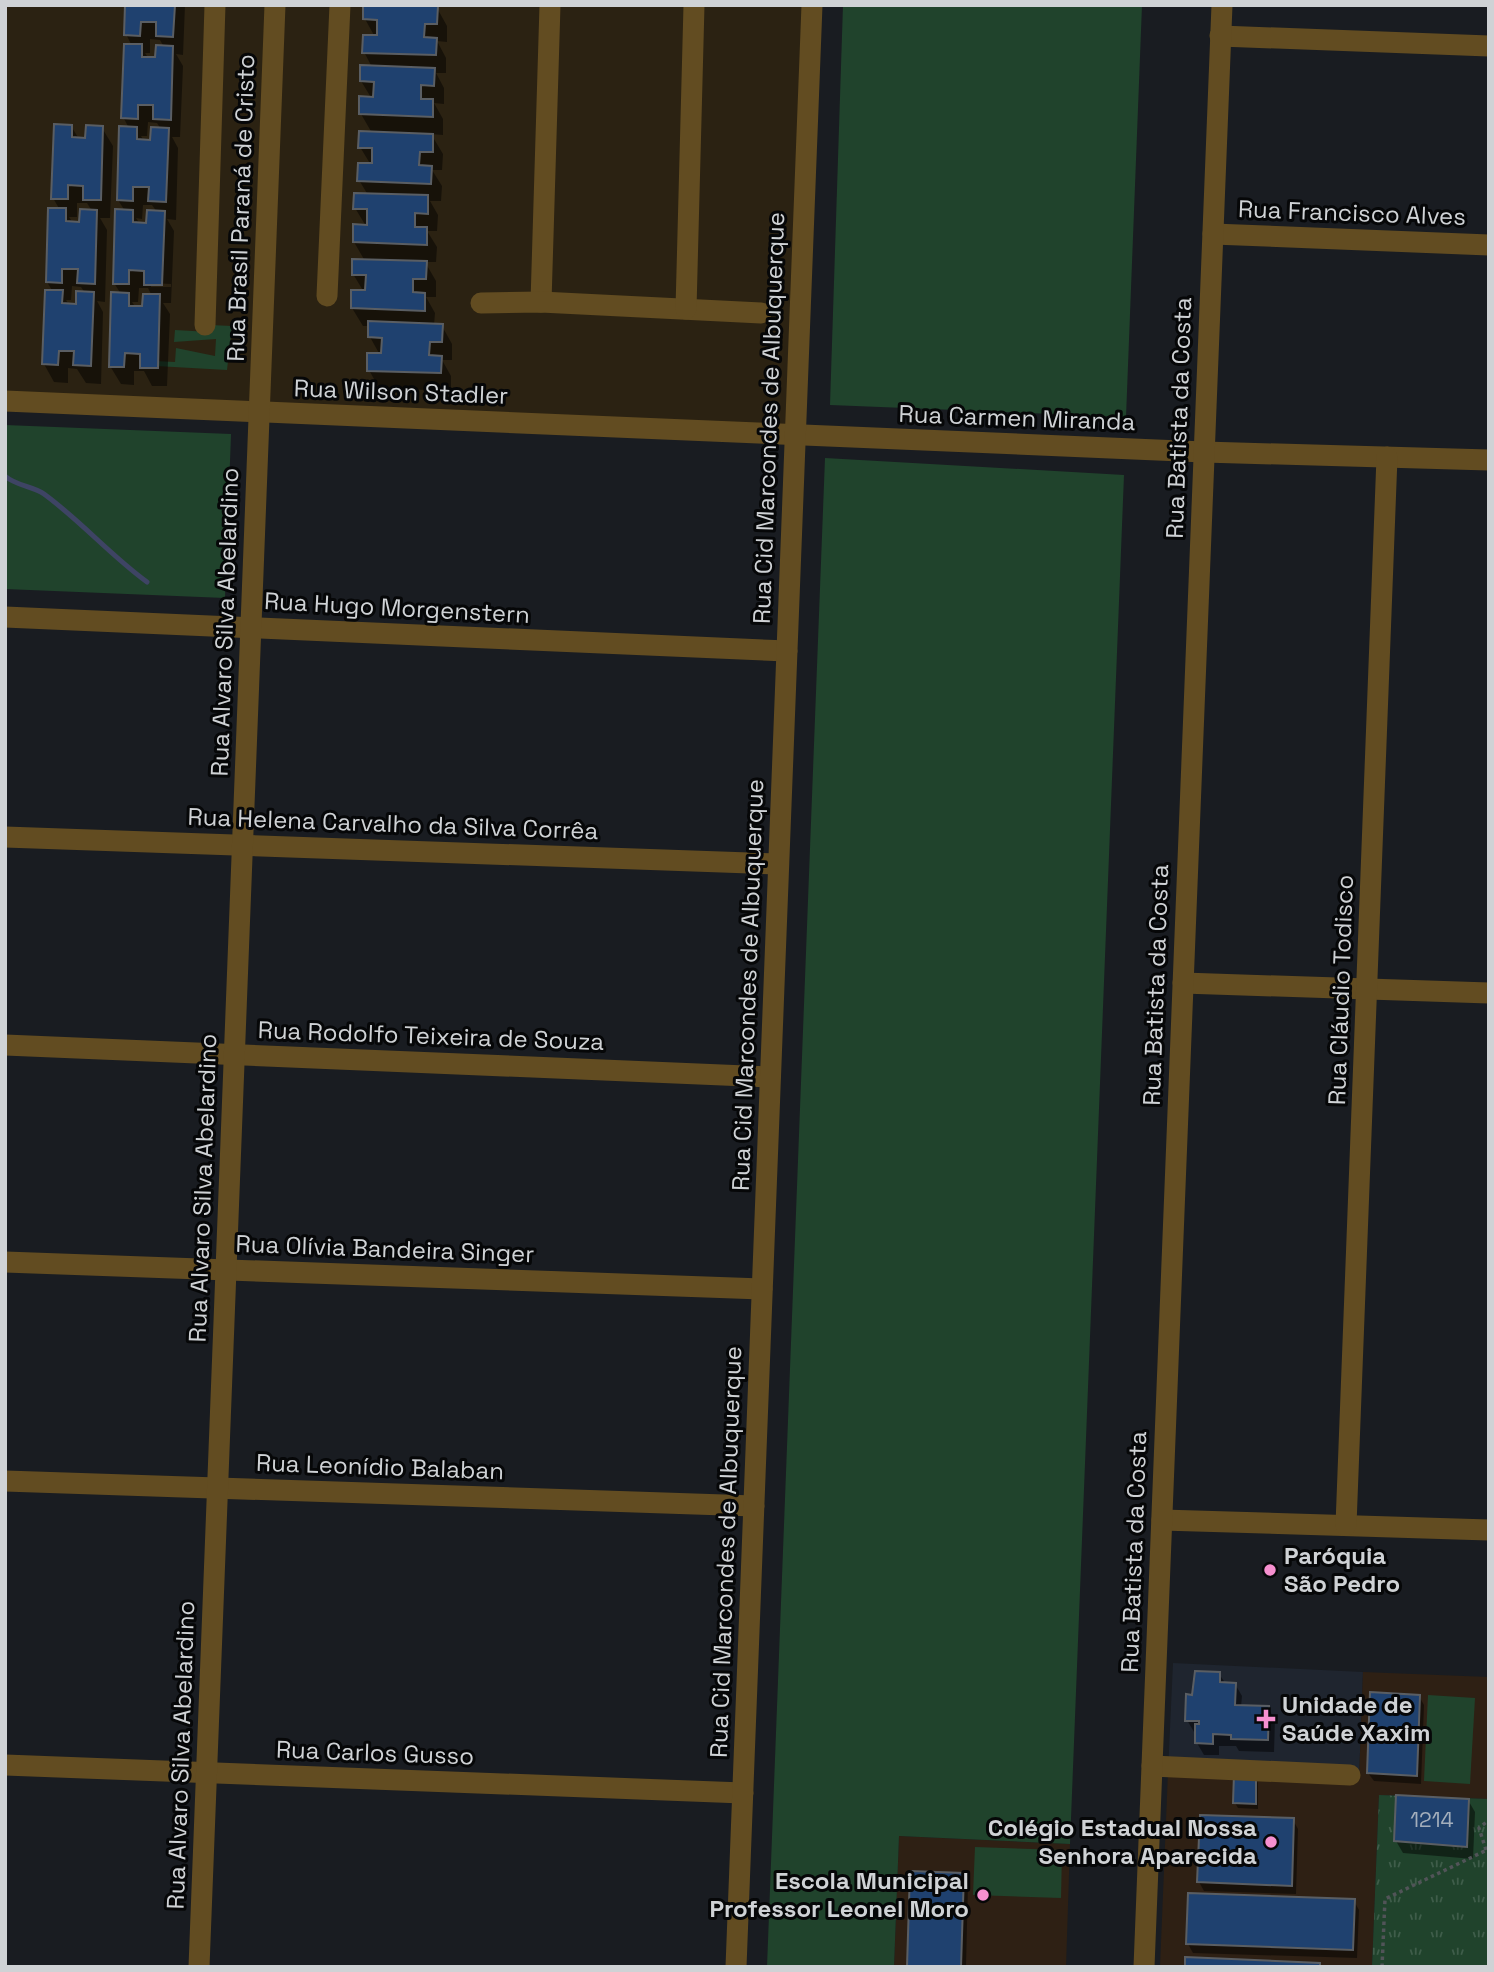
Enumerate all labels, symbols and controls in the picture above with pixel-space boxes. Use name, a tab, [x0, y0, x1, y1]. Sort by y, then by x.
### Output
street label: Rua Brasil Paraná de Cristo	[220, 54, 261, 362]
street label: Rua Francisco Alves	[1237, 193, 1467, 232]
street label: Rua Cid Marcondes de Albuquerque	[746, 211, 791, 625]
street label: Rua Batista da Costa	[1159, 296, 1198, 539]
street label: Rua Wilson Stadler	[293, 372, 509, 411]
street label: Rua Carmen Miranda	[898, 398, 1136, 437]
street label: Rua Alvaro Silva Abelardino	[204, 467, 245, 777]
street label: Rua Hugo Morgenstern	[263, 585, 531, 630]
street label: Rua Cid Marcondes de Albuquerque	[725, 778, 770, 1192]
street label: Rua Helena Carvalho da Silva Corrêa	[187, 801, 599, 846]
street label: Rua Batista da Costa	[1136, 863, 1175, 1106]
street label: Rua Cláudio Todisco	[1321, 874, 1360, 1106]
street label: Rua Rodolfo Teixeira de Souza	[257, 1014, 605, 1057]
street label: Rua Alvaro Silva Abelardino	[182, 1033, 223, 1343]
street label: Rua Olívia Bandeira Singer	[235, 1228, 535, 1269]
street label: Rua Cid Marcondes de Albuquerque	[703, 1345, 748, 1759]
street label: Rua Batista da Costa	[1114, 1430, 1153, 1673]
street label: Rua Leonídio Balaban	[255, 1447, 505, 1486]
place label: Paróquia São Pedro	[1284, 1540, 1400, 1599]
marker: Paróquia São Pedro	[1262, 1562, 1278, 1578]
street label: Rua Alvaro Silva Abelardino	[160, 1600, 201, 1910]
place label: Unidade de Saúde Xaxim	[1282, 1689, 1430, 1748]
marker: Unidade de Saúde Xaxim	[1256, 1709, 1276, 1729]
street label: Rua Carlos Gusso	[275, 1734, 475, 1771]
house number: 1214	[1410, 1806, 1454, 1833]
place label: Colégio Estadual Nossa Senhora Aparecida	[988, 1812, 1257, 1871]
marker: Colégio Estadual Nossa Senhora Aparecida	[1263, 1834, 1279, 1850]
place label: Escola Municipal Professor Leonel Moro	[709, 1865, 969, 1924]
marker: Escola Municipal Professor Leonel Moro	[975, 1887, 991, 1903]

